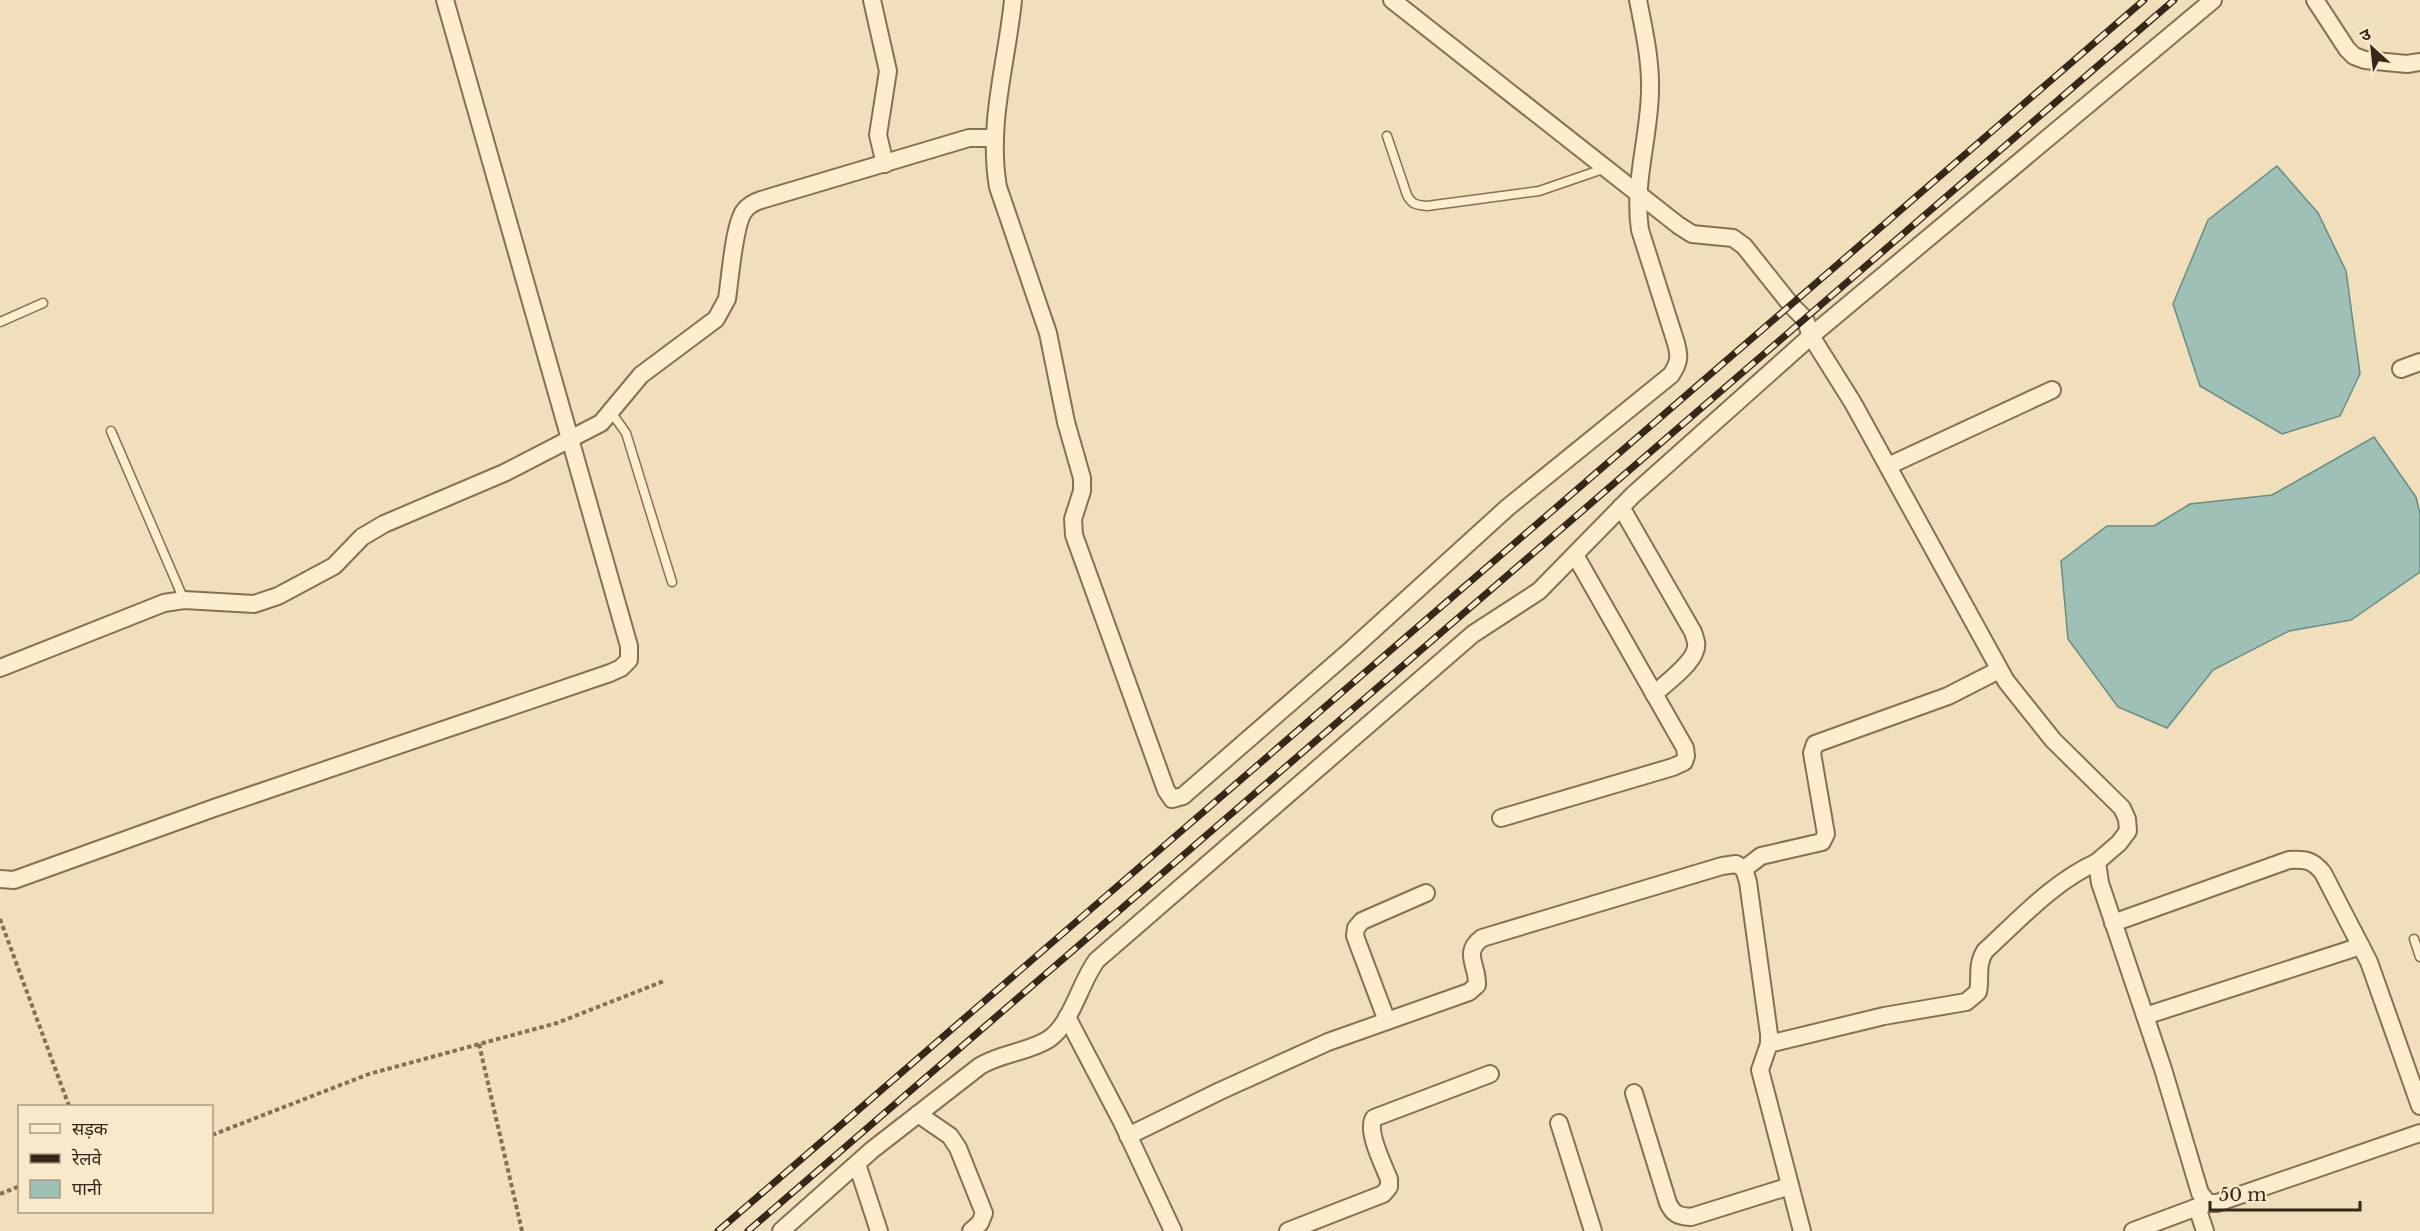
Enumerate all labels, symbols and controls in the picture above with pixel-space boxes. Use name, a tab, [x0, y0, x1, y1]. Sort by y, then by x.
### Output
north arrow	[2342, 18, 2402, 78]
text: उ	[2356, 23, 2374, 46]
legend	[18, 1105, 213, 1213]
text: सड़क	[72, 1118, 109, 1140]
text: रेलवे	[71, 1148, 103, 1170]
scale bar	[2210, 1174, 2360, 1212]
text: पानी	[72, 1178, 102, 1200]
text: 50 m	[2219, 1184, 2267, 1206]

